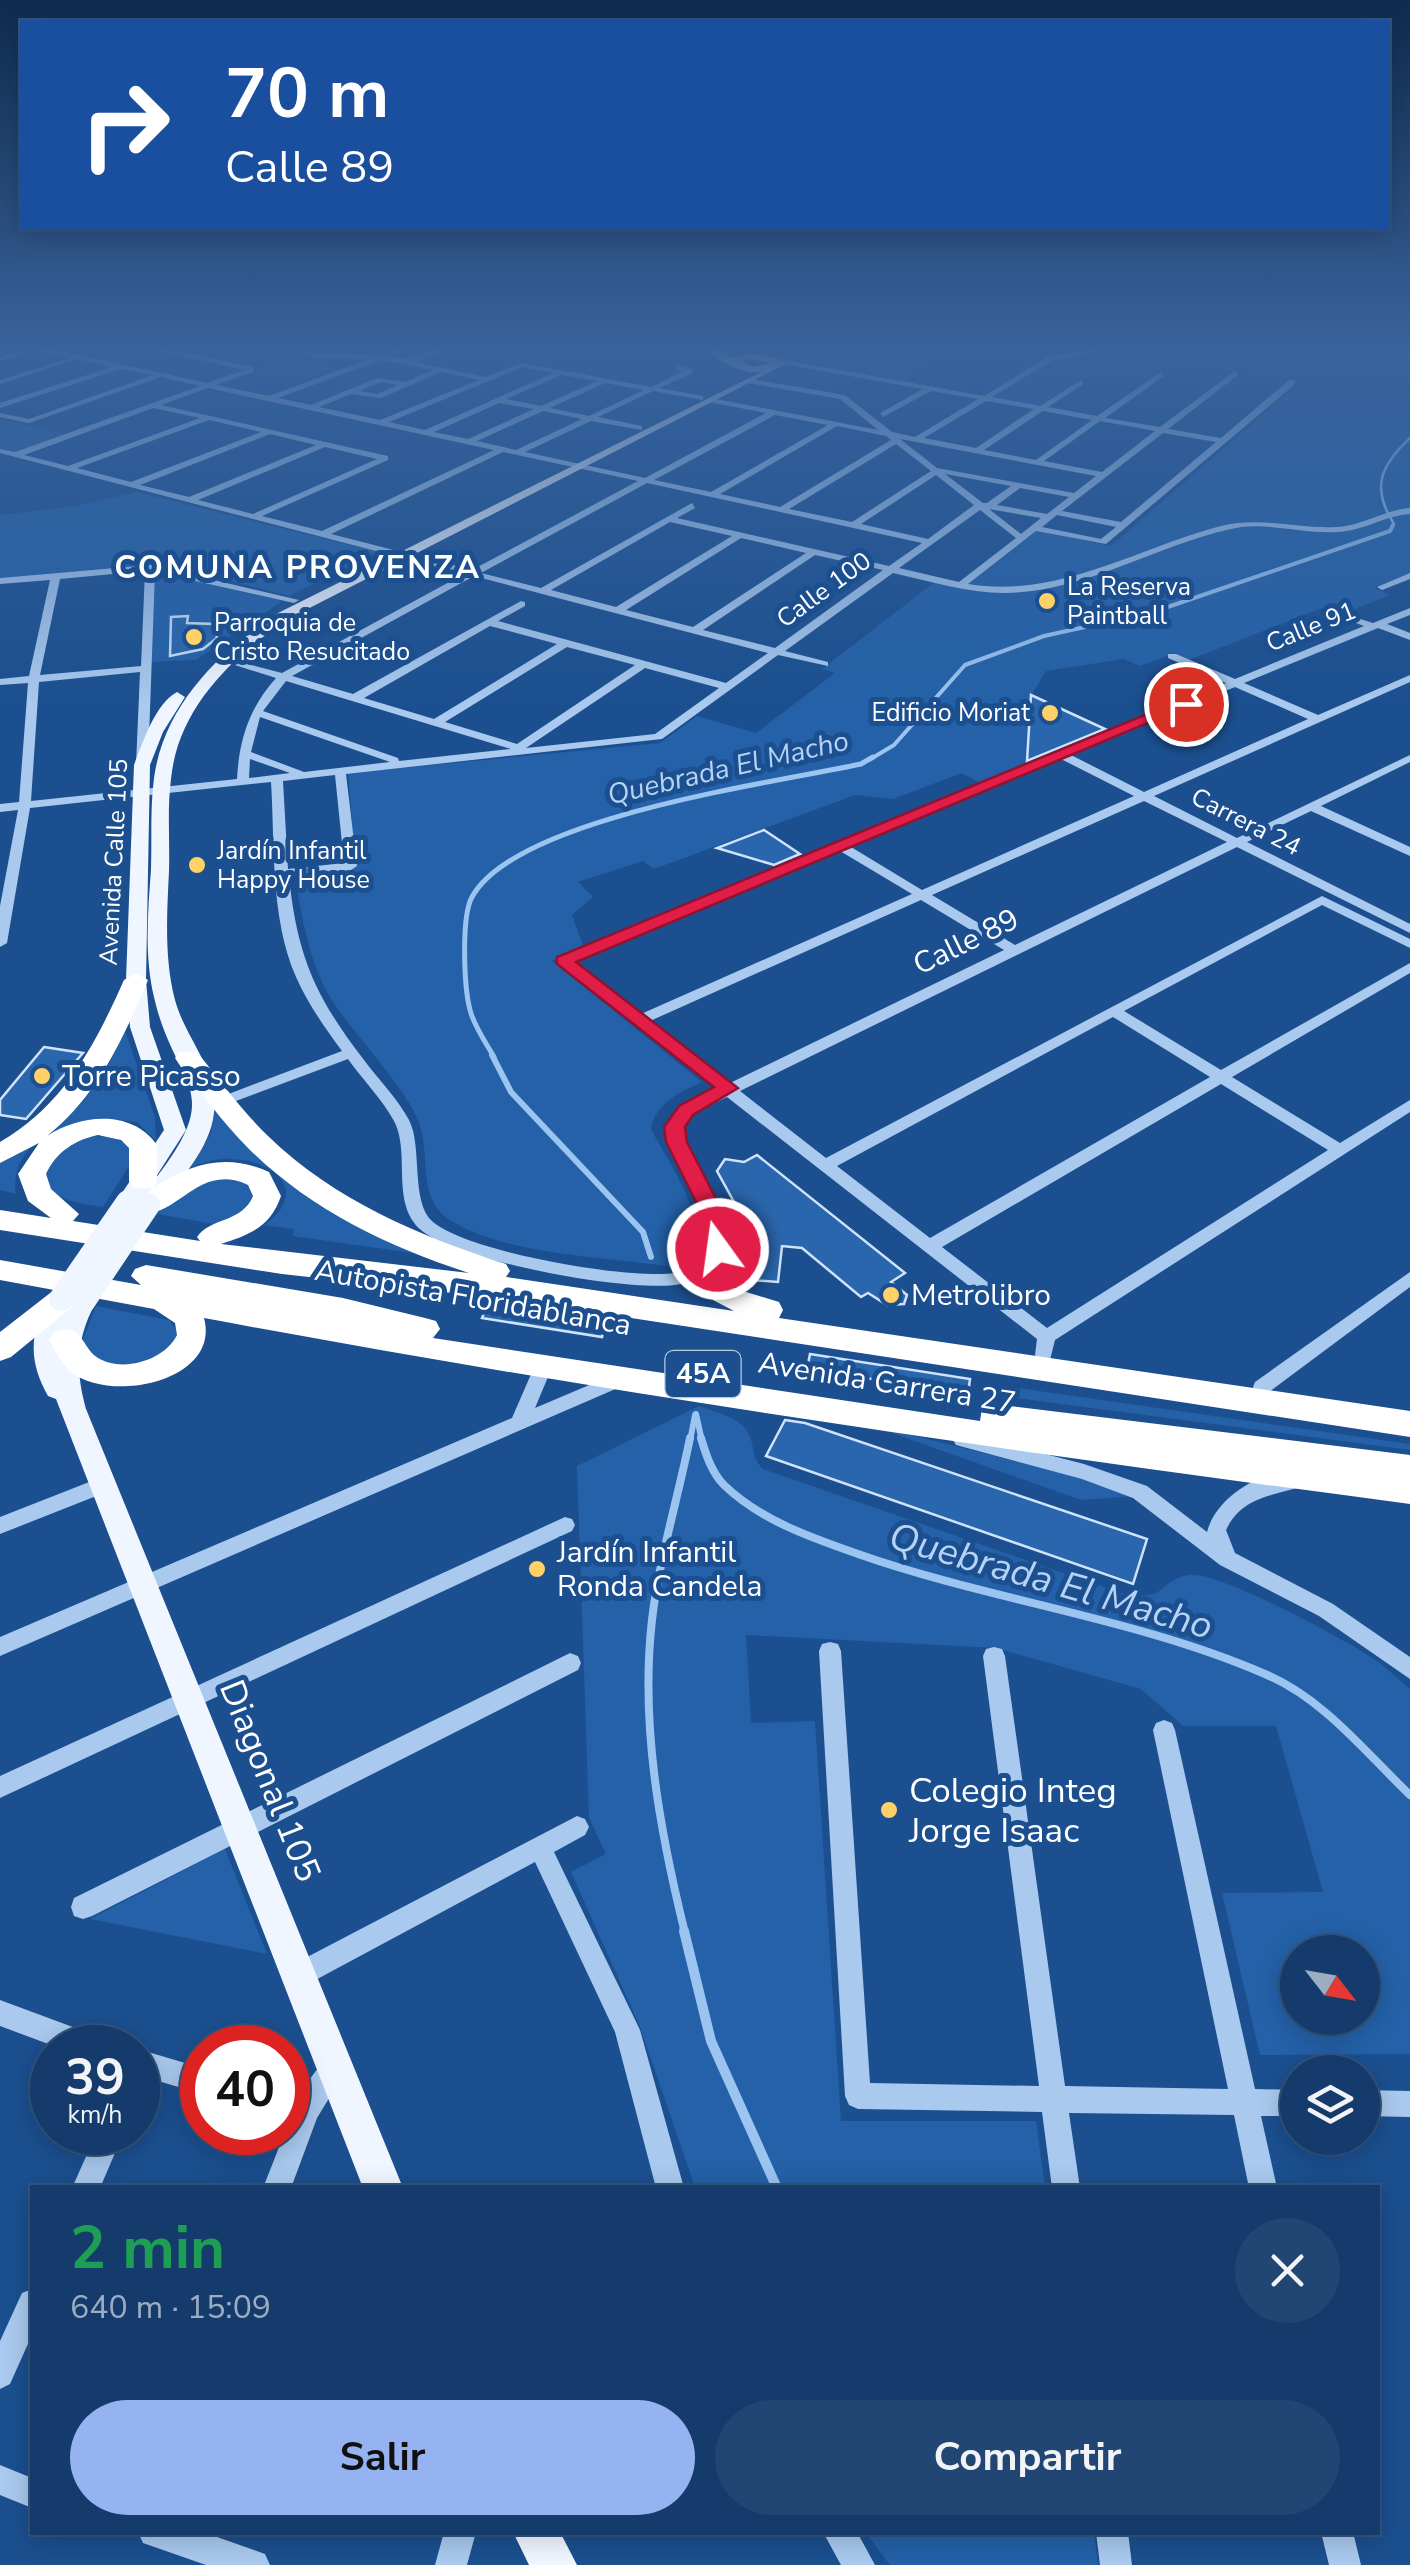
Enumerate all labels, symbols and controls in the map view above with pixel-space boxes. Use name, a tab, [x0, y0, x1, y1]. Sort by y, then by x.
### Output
text: 70 m	[225, 46, 389, 142]
icon: right	[60, 60, 190, 190]
text: Calle 89	[225, 137, 394, 198]
street label: Calle 100	[770, 544, 878, 636]
district label: COMUNA PROVENZA	[114, 546, 482, 589]
place label: La Reserva Paintball	[1067, 570, 1191, 633]
marker: La Reserva Paintball	[1036, 590, 1058, 612]
street label: Calle 91	[1261, 594, 1361, 660]
place label: Parroquia de Cristo Resucitado	[214, 606, 410, 669]
marker: Parroquia de Cristo Resucitado	[183, 626, 205, 648]
pin	[1144, 662, 1229, 747]
icon: arrive	[1159, 677, 1214, 732]
place label: Edificio Moriat	[871, 696, 1030, 730]
marker: Edificio Moriat	[1039, 702, 1061, 724]
water label: Quebrada El Macho	[604, 722, 852, 814]
street label: Avenida Calle 105	[92, 758, 136, 966]
street label: Carrera 24	[1185, 780, 1307, 864]
place label: Jardín Infantil Happy House	[216, 834, 370, 897]
marker: Jardín Infantil Happy House	[186, 854, 208, 876]
street label: Calle 89	[906, 899, 1026, 985]
place label: Torre Picasso	[62, 1056, 241, 1097]
marker: Torre Picasso	[31, 1065, 53, 1087]
position arrow	[666, 1197, 770, 1301]
street label: Autopista Floridablanca	[312, 1250, 634, 1346]
place label: Metrolibro	[911, 1275, 1051, 1316]
marker: Metrolibro	[880, 1284, 902, 1306]
street label: Avenida Carrera 27	[755, 1342, 1019, 1424]
road number: 45A	[666, 1351, 740, 1397]
water label: Quebrada El Macho	[883, 1510, 1219, 1652]
place label: Jardín Infantil Ronda Candela	[556, 1532, 762, 1607]
marker: Jardín Infantil Ronda Candela	[526, 1558, 548, 1580]
street label: Diagonal 105	[208, 1673, 332, 1889]
place label: Colegio Integ Jorge Isaac	[908, 1767, 1117, 1854]
marker: Colegio Integ Jorge Isaac	[878, 1799, 900, 1821]
north arrow	[1280, 1935, 1380, 2035]
map controls	[1280, 1935, 1380, 2155]
speed limit sign: 40	[180, 2025, 310, 2155]
text: 39	[65, 2043, 125, 2112]
button: layers	[1280, 2055, 1380, 2155]
text: km/h	[67, 2098, 123, 2132]
text: 2 min	[70, 2207, 225, 2289]
button: close	[1235, 2218, 1340, 2323]
text: 640 m · 15:09	[70, 2286, 271, 2329]
button: Salir	[70, 2400, 695, 2515]
button: Compartir	[715, 2400, 1340, 2515]

